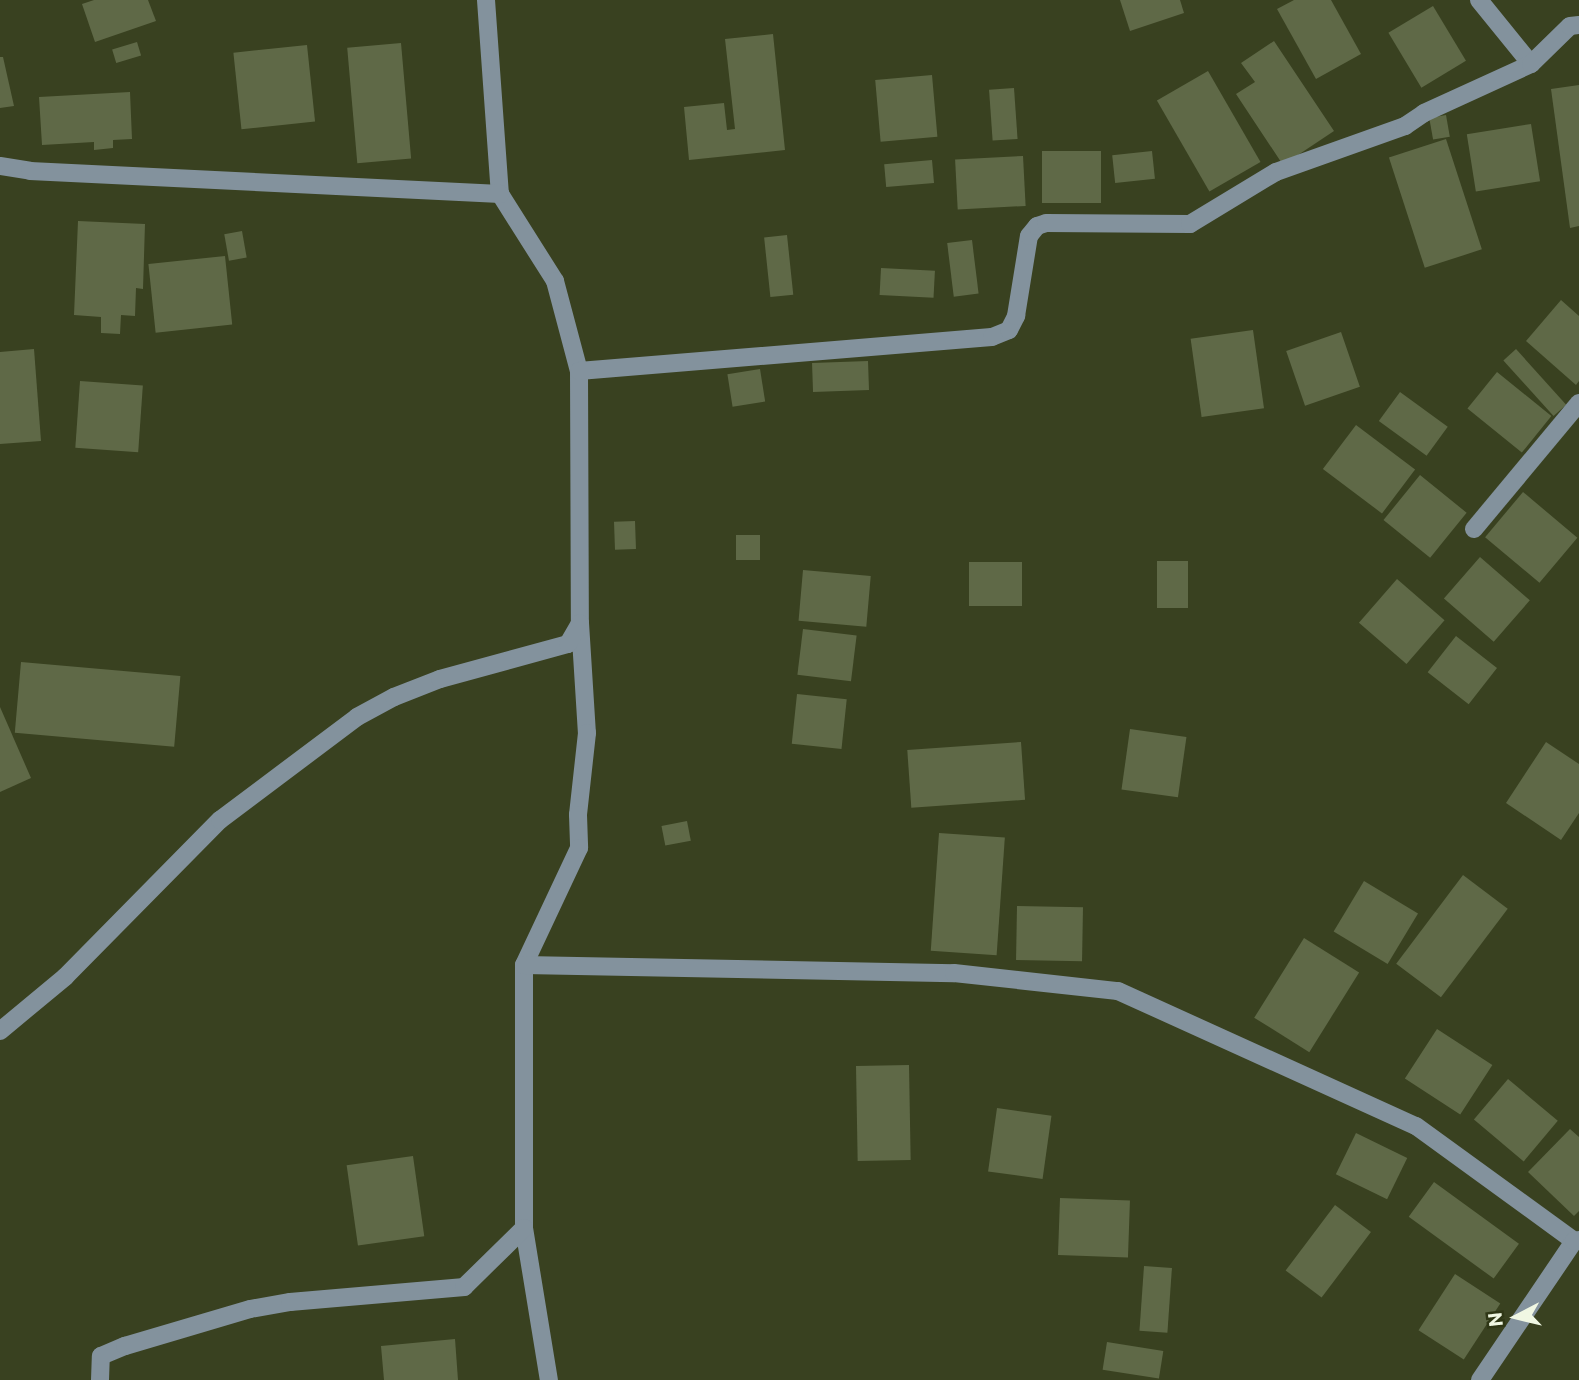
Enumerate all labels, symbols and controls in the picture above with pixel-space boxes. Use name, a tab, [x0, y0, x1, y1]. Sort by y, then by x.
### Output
north arrow	[1481, 1282, 1551, 1352]
text: N	[1482, 1311, 1507, 1328]

